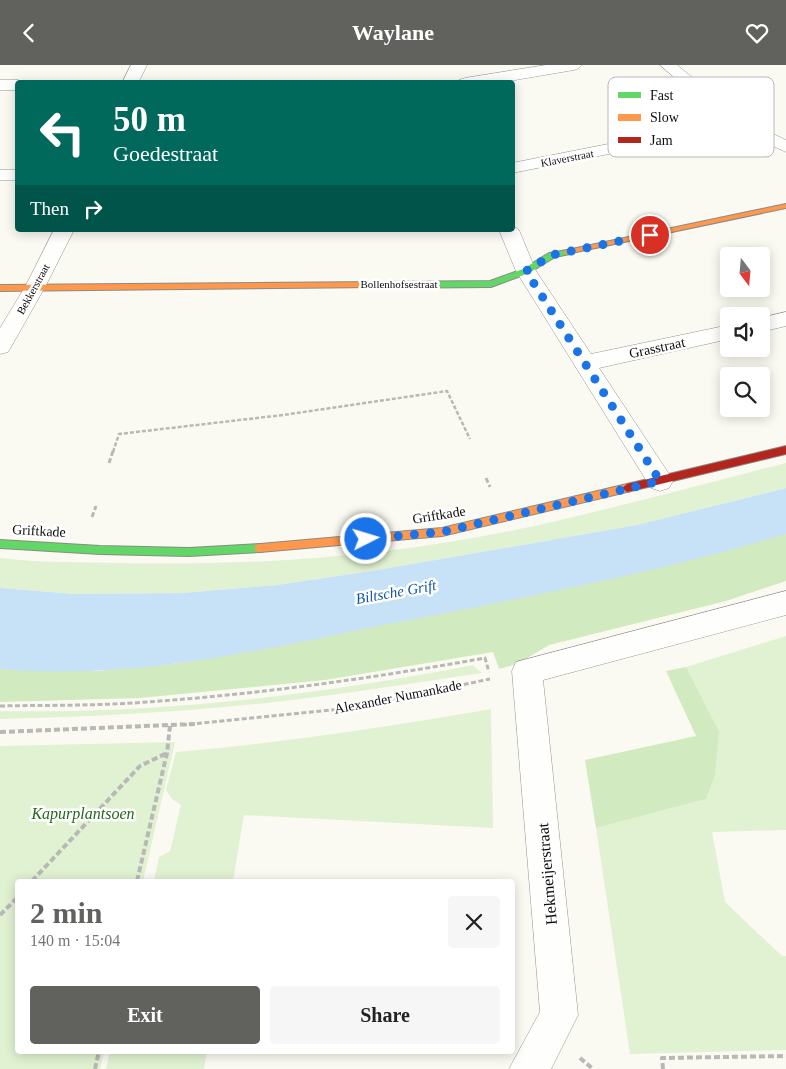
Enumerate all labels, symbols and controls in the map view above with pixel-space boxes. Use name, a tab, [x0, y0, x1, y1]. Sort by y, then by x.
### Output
icon: back	[15, 19, 43, 47]
icon: heart	[743, 19, 771, 47]
text: Waylane	[352, 20, 434, 45]
legend	[608, 77, 774, 157]
text: Fast	[650, 88, 673, 103]
icon: left	[30, 100, 95, 165]
text: 50 m	[113, 100, 186, 139]
text: Slow	[650, 110, 680, 125]
text: Jam	[650, 133, 673, 148]
text: Goedestraat	[113, 141, 218, 166]
street label: Klaverstraat	[539, 147, 595, 169]
icon: right	[79, 195, 107, 223]
text: Then	[30, 198, 69, 219]
pin	[629, 214, 671, 256]
icon: arrive	[636, 221, 664, 249]
north arrow	[720, 247, 770, 297]
map controls	[720, 247, 770, 417]
street label: Bekkerstraat	[14, 262, 52, 316]
street label: Bollenhofsestraat	[361, 278, 437, 290]
button: sound	[720, 307, 770, 357]
street label: Grasstraat	[628, 335, 686, 361]
button: search	[720, 367, 770, 417]
street label: Griftkade	[411, 503, 467, 527]
position arrow	[339, 512, 391, 564]
street label: Griftkade	[12, 522, 66, 540]
water label: Biltsche Grift	[355, 577, 438, 607]
street label: Alexander Numankade	[333, 677, 463, 717]
park label: Kapurplantsoen	[30, 805, 135, 823]
street label: Hekmeijerstraat	[534, 822, 561, 926]
text: 2 min	[30, 896, 103, 929]
button: close	[448, 896, 500, 948]
text: 140 m · 15:04	[30, 932, 120, 949]
button: Exit	[30, 986, 260, 1044]
button: Share	[270, 986, 500, 1044]

